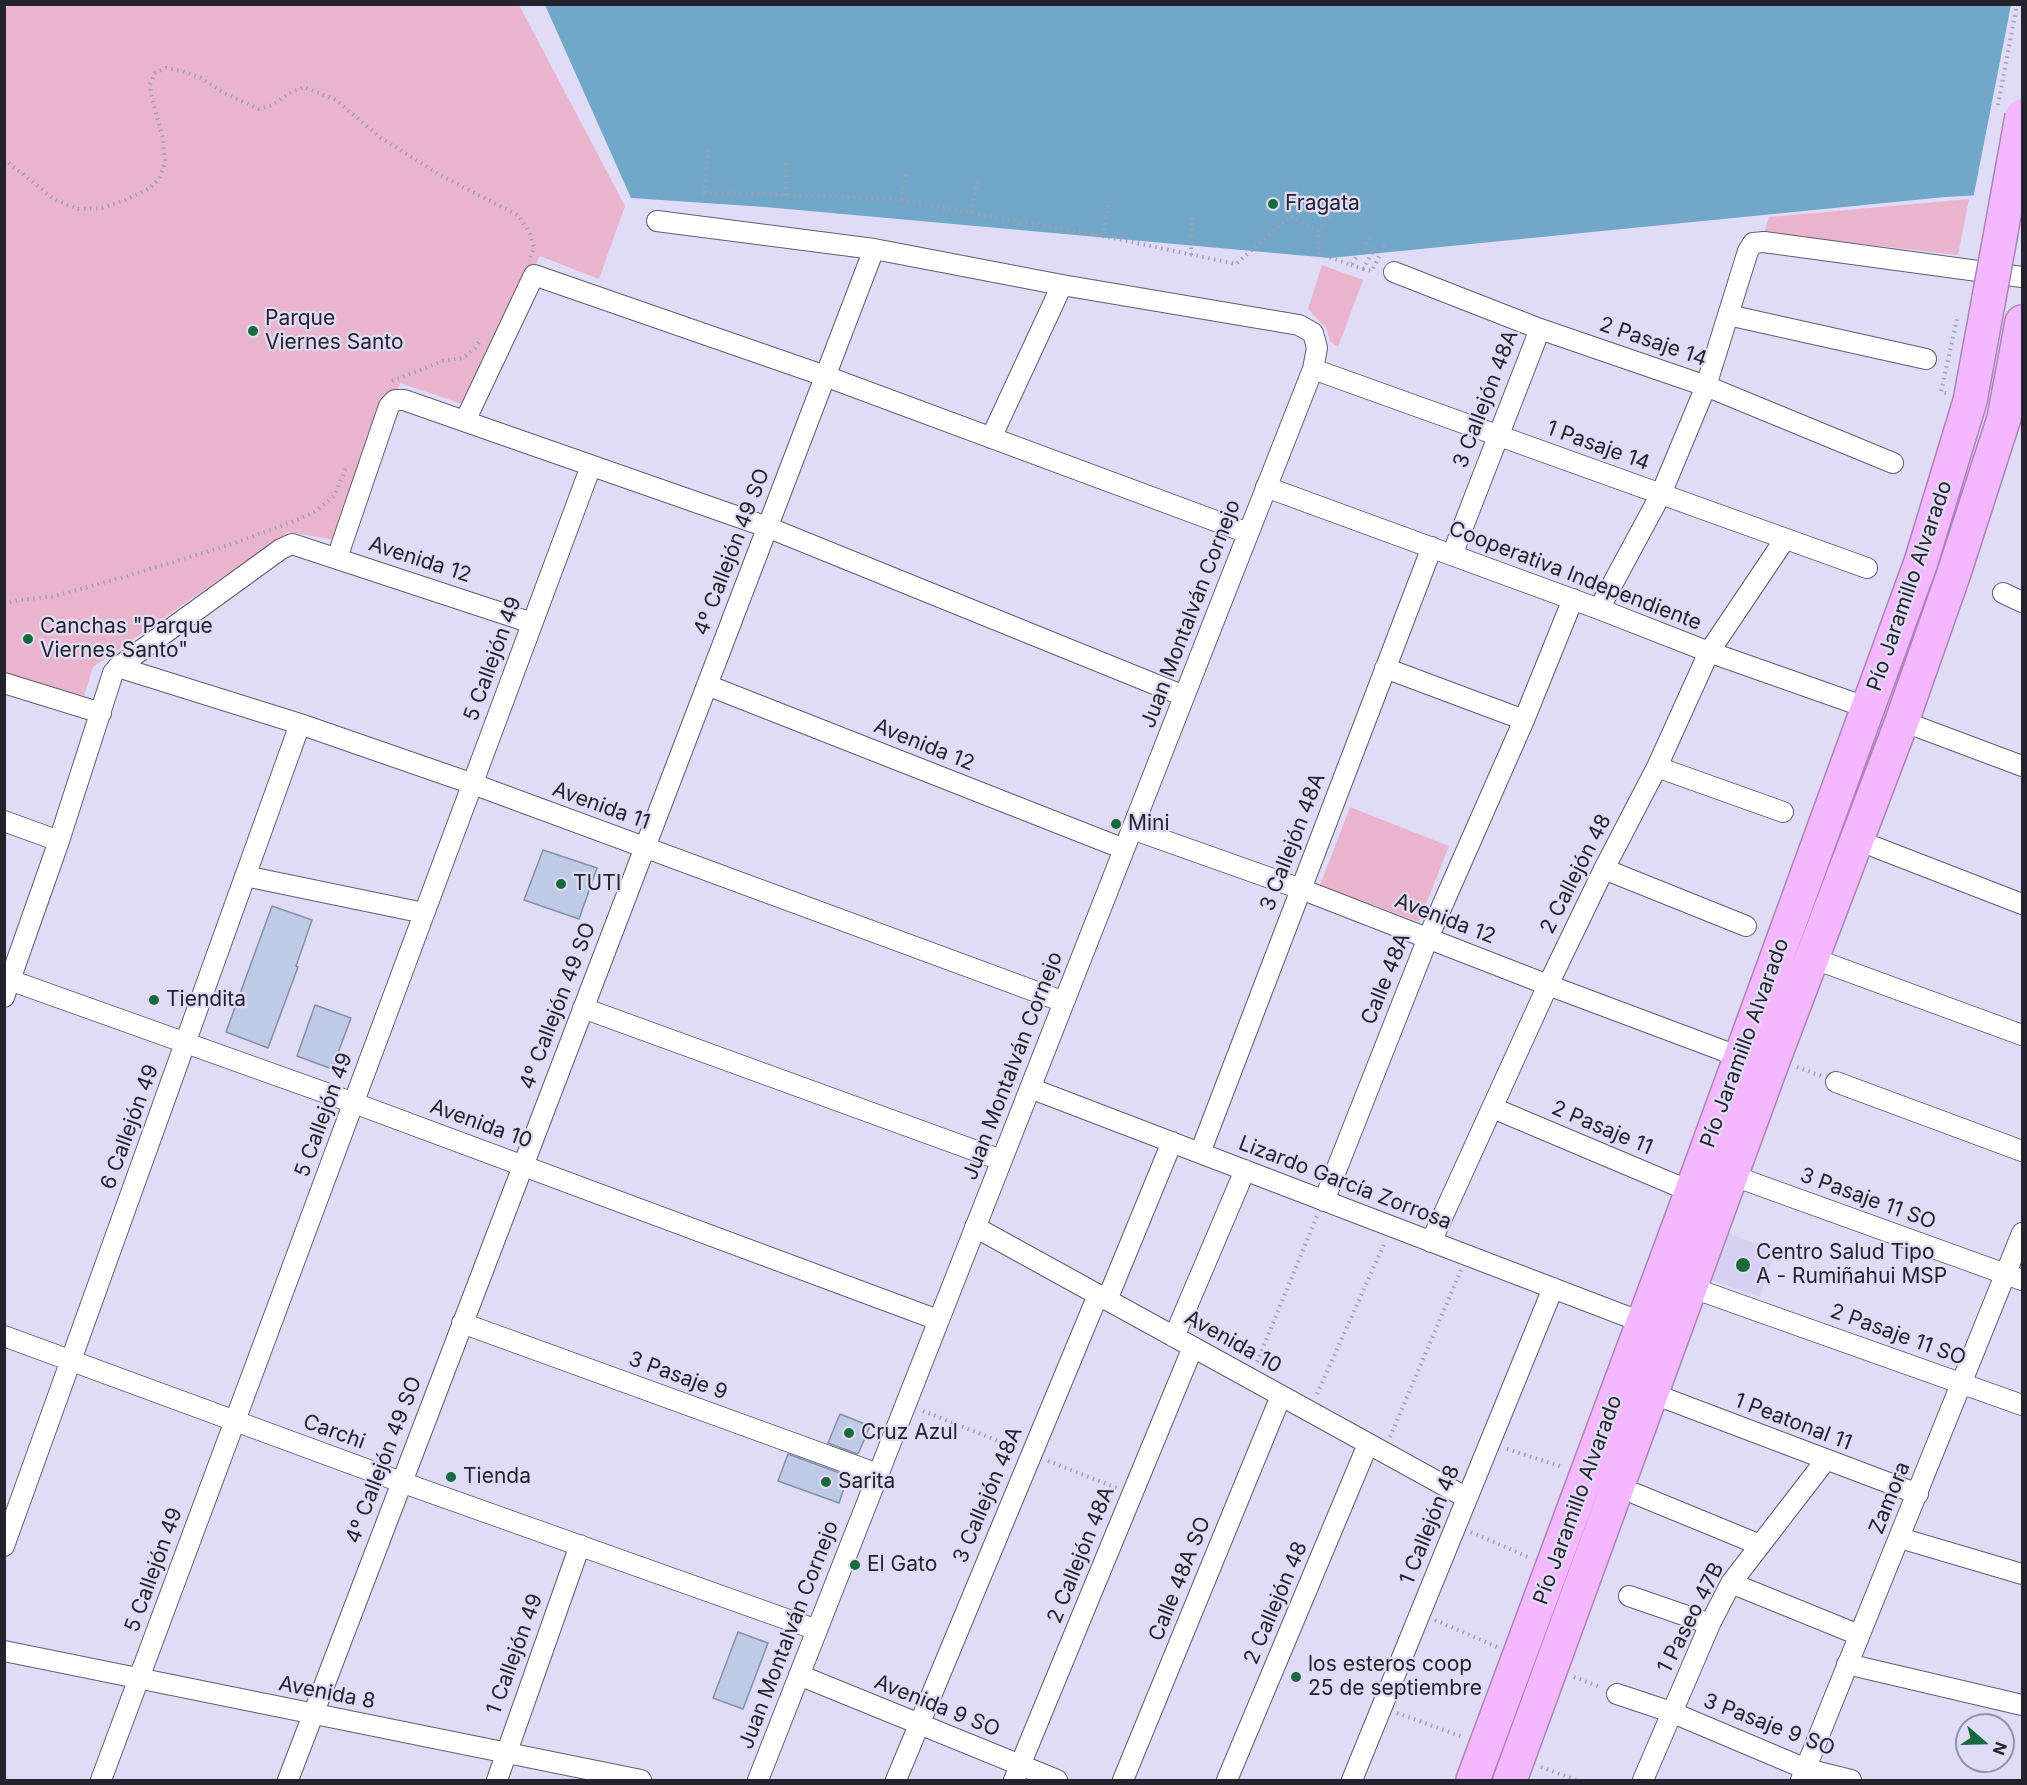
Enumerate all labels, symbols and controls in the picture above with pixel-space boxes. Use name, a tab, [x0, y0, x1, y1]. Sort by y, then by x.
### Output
place label: Fragata	[1285, 191, 1360, 217]
marker: Fragata	[1266, 197, 1280, 211]
place label: Parque Viernes Santo	[265, 306, 404, 356]
street label: 2 Pasaje 14	[1596, 312, 1710, 372]
marker: Parque Viernes Santo	[246, 324, 260, 338]
street label: 3 Callejón 48A	[1448, 327, 1524, 471]
street label: 1 Pasaje 14	[1543, 416, 1653, 476]
street label: 4º Callejón 49 SO	[689, 465, 775, 639]
street label: Pío Jaramillo Alvarado	[1862, 477, 1958, 695]
street label: Juan Montalván Cornejo	[1136, 496, 1246, 732]
street label: Cooperativa Independiente	[1445, 516, 1705, 636]
street label: Avenida 12	[366, 532, 474, 588]
street label: 5 Callejón 49	[459, 593, 527, 725]
place label: Canchas "Parque Viernes Santo"	[40, 614, 213, 664]
marker: Canchas "Parque Viernes Santo"	[21, 632, 35, 646]
street label: Avenida 12	[870, 713, 978, 777]
street label: 3 Callejón 48A	[1255, 770, 1331, 914]
street label: Avenida 11	[549, 777, 653, 835]
street label: 2 Callejón 48	[1535, 810, 1617, 938]
place label: Mini	[1128, 811, 1170, 837]
marker: Mini	[1109, 817, 1123, 831]
place label: TUTI	[573, 871, 621, 897]
marker: TUTI	[554, 877, 568, 891]
street label: Avenida 12	[1391, 888, 1499, 950]
street label: 4º Callejón 49 SO	[515, 919, 601, 1093]
street label: Calle 48A	[1356, 930, 1416, 1028]
street label: Pío Jaramillo Alvarado	[1695, 935, 1795, 1151]
street label: Juan Montalván Cornejo	[958, 948, 1068, 1184]
place label: Tiendita	[166, 987, 246, 1013]
marker: Tiendita	[147, 993, 161, 1007]
street label: 5 Callejón 49	[290, 1049, 358, 1181]
street label: 6 Callejón 49	[96, 1061, 164, 1193]
street label: Avenida 10	[427, 1094, 535, 1154]
street label: 2 Pasaje 11	[1548, 1095, 1656, 1161]
street label: Lizardo García Zorrosa	[1235, 1131, 1455, 1235]
street label: 3 Pasaje 11 SO	[1797, 1163, 1939, 1235]
place label: Centro Salud Tipo A - Rumiñahui MSP	[1756, 1240, 1947, 1290]
marker: Centro Salud Tipo A - Rumiñahui MSP	[1734, 1256, 1752, 1274]
street label: 2 Pasaje 11 SO	[1827, 1299, 1969, 1371]
street label: Avenida 10	[1180, 1305, 1286, 1379]
street label: 3 Pasaje 9	[625, 1347, 731, 1405]
street label: 4º Callejón 49 SO	[341, 1373, 427, 1547]
street label: 1 Peatonal 11	[1731, 1388, 1855, 1456]
street label: Pío Jaramillo Alvarado	[1528, 1392, 1628, 1608]
street label: Carchi	[300, 1409, 368, 1455]
place label: Cruz Azul	[861, 1420, 958, 1446]
street label: 3 Callejón 48A	[948, 1423, 1028, 1567]
marker: Cruz Azul	[842, 1426, 856, 1440]
street label: Zamora	[1864, 1458, 1916, 1538]
street label: 1 Callejón 48	[1395, 1462, 1465, 1588]
place label: Tienda	[463, 1464, 531, 1490]
place label: Sarita	[838, 1469, 895, 1495]
marker: Tienda	[444, 1470, 458, 1484]
marker: Sarita	[819, 1475, 833, 1489]
street label: 2 Callejón 48A	[1042, 1483, 1120, 1627]
street label: 5 Callejón 49	[120, 1504, 188, 1636]
street label: Calle 48A SO	[1144, 1513, 1216, 1645]
street label: Juan Montalván Cornejo	[734, 1517, 844, 1753]
street label: 2 Callejón 48	[1239, 1538, 1313, 1668]
place label: El Gato	[867, 1552, 937, 1578]
marker: El Gato	[848, 1558, 862, 1572]
street label: 1 Paseo 47B	[1652, 1559, 1730, 1677]
street label: 1 Callejón 49	[482, 1590, 548, 1718]
place label: los esteros coop 25 de septiembre	[1308, 1652, 1482, 1702]
street label: Avenida 9 SO	[871, 1669, 1003, 1743]
marker: los esteros coop 25 de septiembre	[1289, 1670, 1303, 1684]
street label: Avenida 8	[277, 1671, 377, 1715]
street label: 3 Pasaje 9 SO	[1700, 1688, 1838, 1762]
north arrow	[1955, 1713, 2015, 1773]
text: N	[1989, 1739, 2012, 1758]

